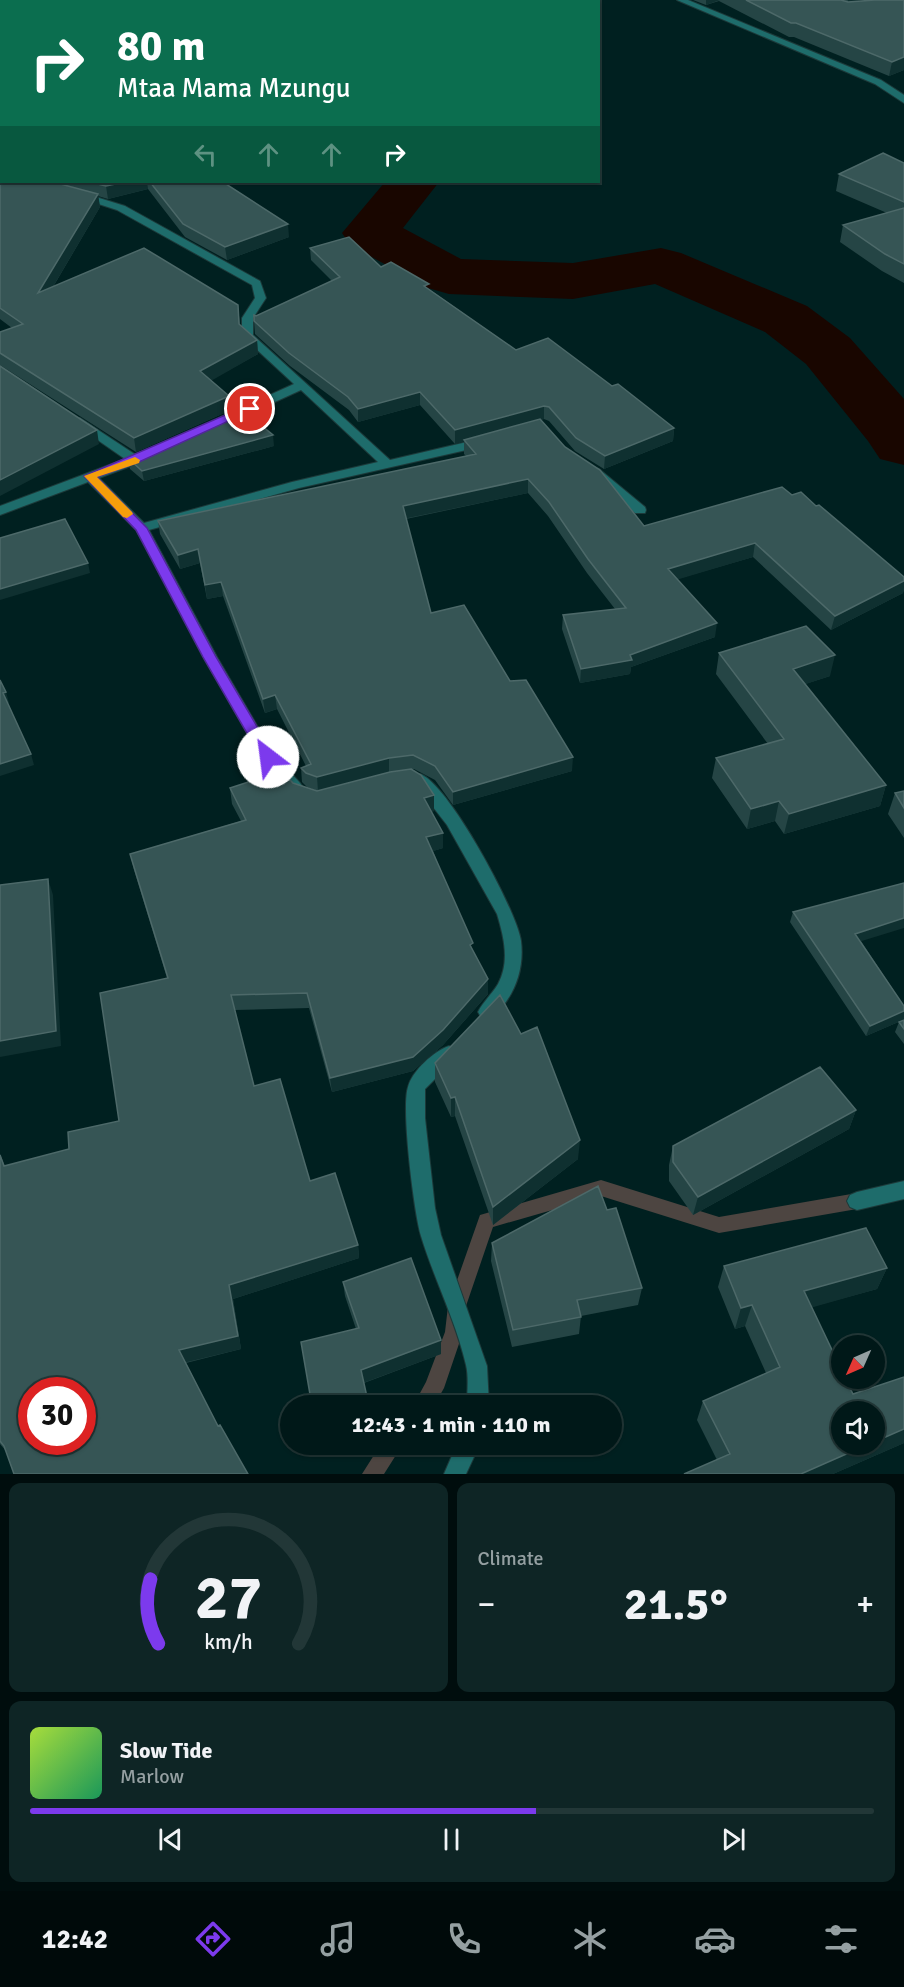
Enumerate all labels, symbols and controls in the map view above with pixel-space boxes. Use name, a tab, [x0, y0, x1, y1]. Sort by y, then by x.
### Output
text: 80 m	[117, 21, 206, 72]
icon: right	[18, 24, 96, 102]
text: Mtaa Mama Mzungu	[117, 72, 351, 105]
icon: left	[189, 138, 222, 171]
icon: ahead	[252, 138, 285, 171]
icon: ahead	[315, 138, 348, 171]
icon: right	[378, 138, 411, 171]
pin	[224, 383, 275, 434]
icon: arrive	[233, 392, 266, 425]
position arrow	[236, 725, 300, 789]
north arrow	[831, 1335, 885, 1389]
map controls	[831, 1335, 885, 1455]
speed limit sign: 30	[18, 1377, 96, 1455]
button: sound	[831, 1401, 885, 1455]
text: 12:43 · 1 min · 110 m	[351, 1411, 551, 1438]
text: Climate	[478, 1546, 543, 1571]
text: 27	[195, 1559, 262, 1636]
text: 21.5°	[624, 1577, 728, 1632]
text: −	[478, 1584, 495, 1625]
text: +	[856, 1584, 874, 1625]
text: km/h	[204, 1630, 253, 1656]
text: Slow Tide	[120, 1737, 212, 1764]
text: Marlow	[120, 1764, 184, 1789]
icon: previous	[154, 1823, 187, 1856]
icon: pause	[435, 1823, 468, 1856]
icon: next	[717, 1823, 750, 1856]
icon: directions	[192, 1918, 234, 1960]
icon: music	[317, 1918, 359, 1960]
icon: phone	[443, 1918, 485, 1960]
icon: climate	[569, 1918, 611, 1960]
icon: car	[694, 1918, 736, 1960]
icon: filters	[820, 1918, 862, 1960]
text: 12:42	[42, 1923, 108, 1956]

